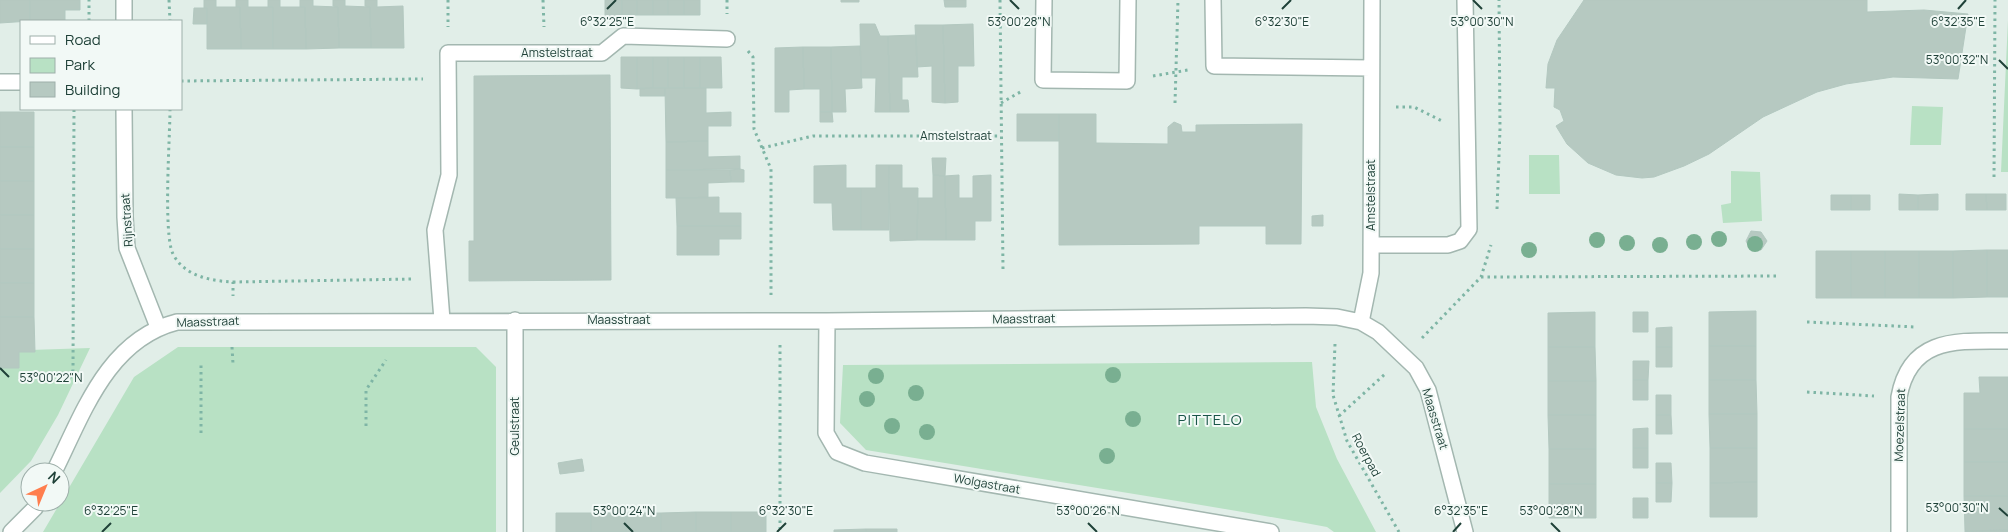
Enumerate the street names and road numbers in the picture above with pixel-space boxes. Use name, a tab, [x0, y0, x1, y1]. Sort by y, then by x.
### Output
street label: Amstelstraat	[521, 44, 593, 61]
street label: Amstelstraat	[920, 127, 992, 144]
street label: Amstelstraat	[1362, 159, 1379, 231]
street label: Rijnstraat	[116, 192, 137, 247]
street label: Maasstraat	[992, 309, 1056, 328]
street label: Maasstraat	[587, 311, 651, 328]
street label: Maasstraat	[176, 312, 240, 331]
street label: Maasstraat	[1418, 386, 1453, 452]
street label: Moezelstraat	[1890, 388, 1909, 462]
street label: Geulstraat	[506, 396, 523, 455]
street label: Roerpad	[1348, 430, 1385, 479]
street label: Wolgastraat	[952, 469, 1022, 498]

